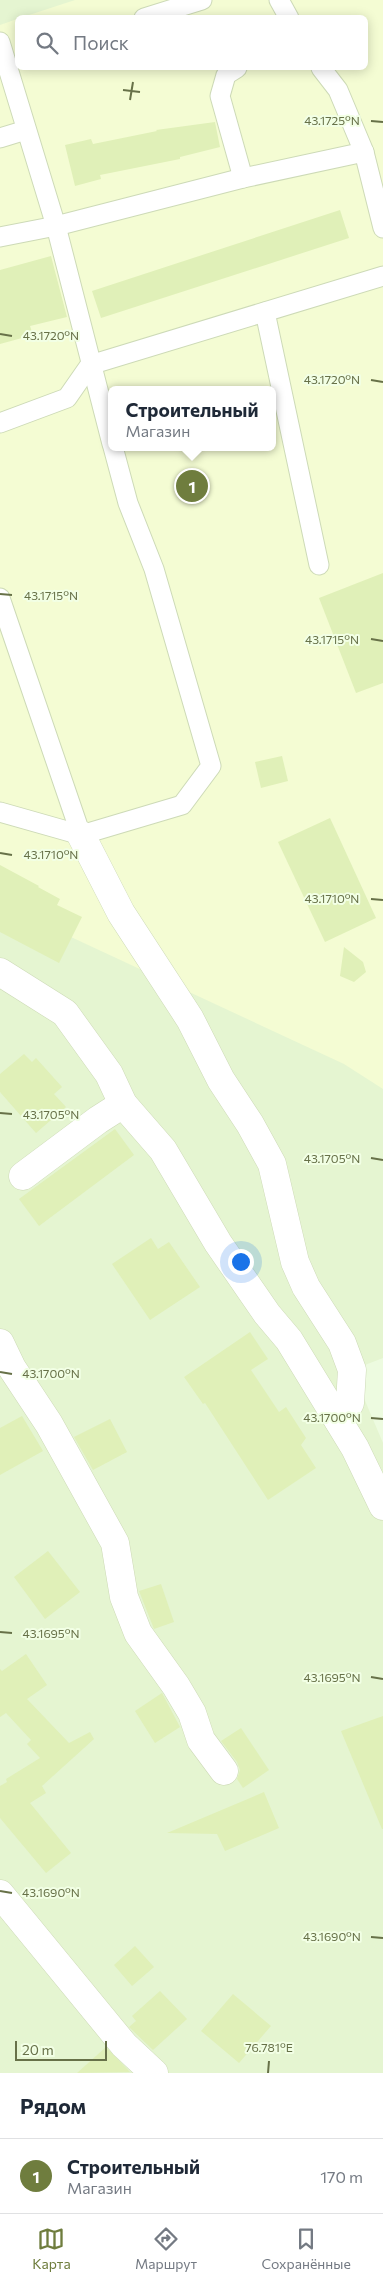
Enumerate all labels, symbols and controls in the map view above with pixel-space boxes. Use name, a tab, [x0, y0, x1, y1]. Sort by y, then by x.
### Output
search box	[15, 15, 368, 70]
icon: search	[33, 29, 61, 57]
text: Поиск	[73, 31, 129, 54]
text: 43.1725°N	[304, 113, 360, 127]
text: 43.1720°N	[23, 328, 79, 342]
text: 43.1720°N	[304, 372, 360, 386]
popup	[108, 386, 276, 451]
text: Строительный	[126, 398, 259, 421]
text: Магазин	[126, 421, 190, 440]
pin: 1	[176, 467, 208, 505]
text: 43.1715°N	[24, 588, 78, 602]
text: 43.1715°N	[305, 632, 359, 646]
text: 43.1710°N	[24, 847, 78, 861]
text: 43.1710°N	[305, 891, 359, 905]
text: 43.1705°N	[23, 1107, 79, 1121]
text: 43.1705°N	[304, 1151, 360, 1165]
your location	[228, 1249, 254, 1275]
text: 43.1700°N	[22, 1366, 80, 1380]
text: 43.1700°N	[303, 1410, 361, 1424]
text: 43.1695°N	[23, 1626, 79, 1640]
text: 43.1695°N	[304, 1670, 360, 1684]
text: 43.1690°N	[22, 1885, 80, 1899]
text: 43.1690°N	[303, 1929, 361, 1943]
scale bar	[15, 2038, 108, 2061]
text: 76.781°E	[245, 2040, 293, 2054]
text: 20 m	[22, 2041, 54, 2058]
text: Рядом	[20, 2093, 86, 2118]
text: Строительный	[67, 2155, 200, 2178]
text: 1	[32, 2167, 40, 2186]
text: 170 m	[320, 2167, 363, 2186]
text: Магазин	[67, 2178, 132, 2197]
tab: Карта	[32, 2225, 71, 2272]
tab: Маршрут	[135, 2225, 197, 2272]
tab: Сохранённые	[261, 2225, 351, 2272]

